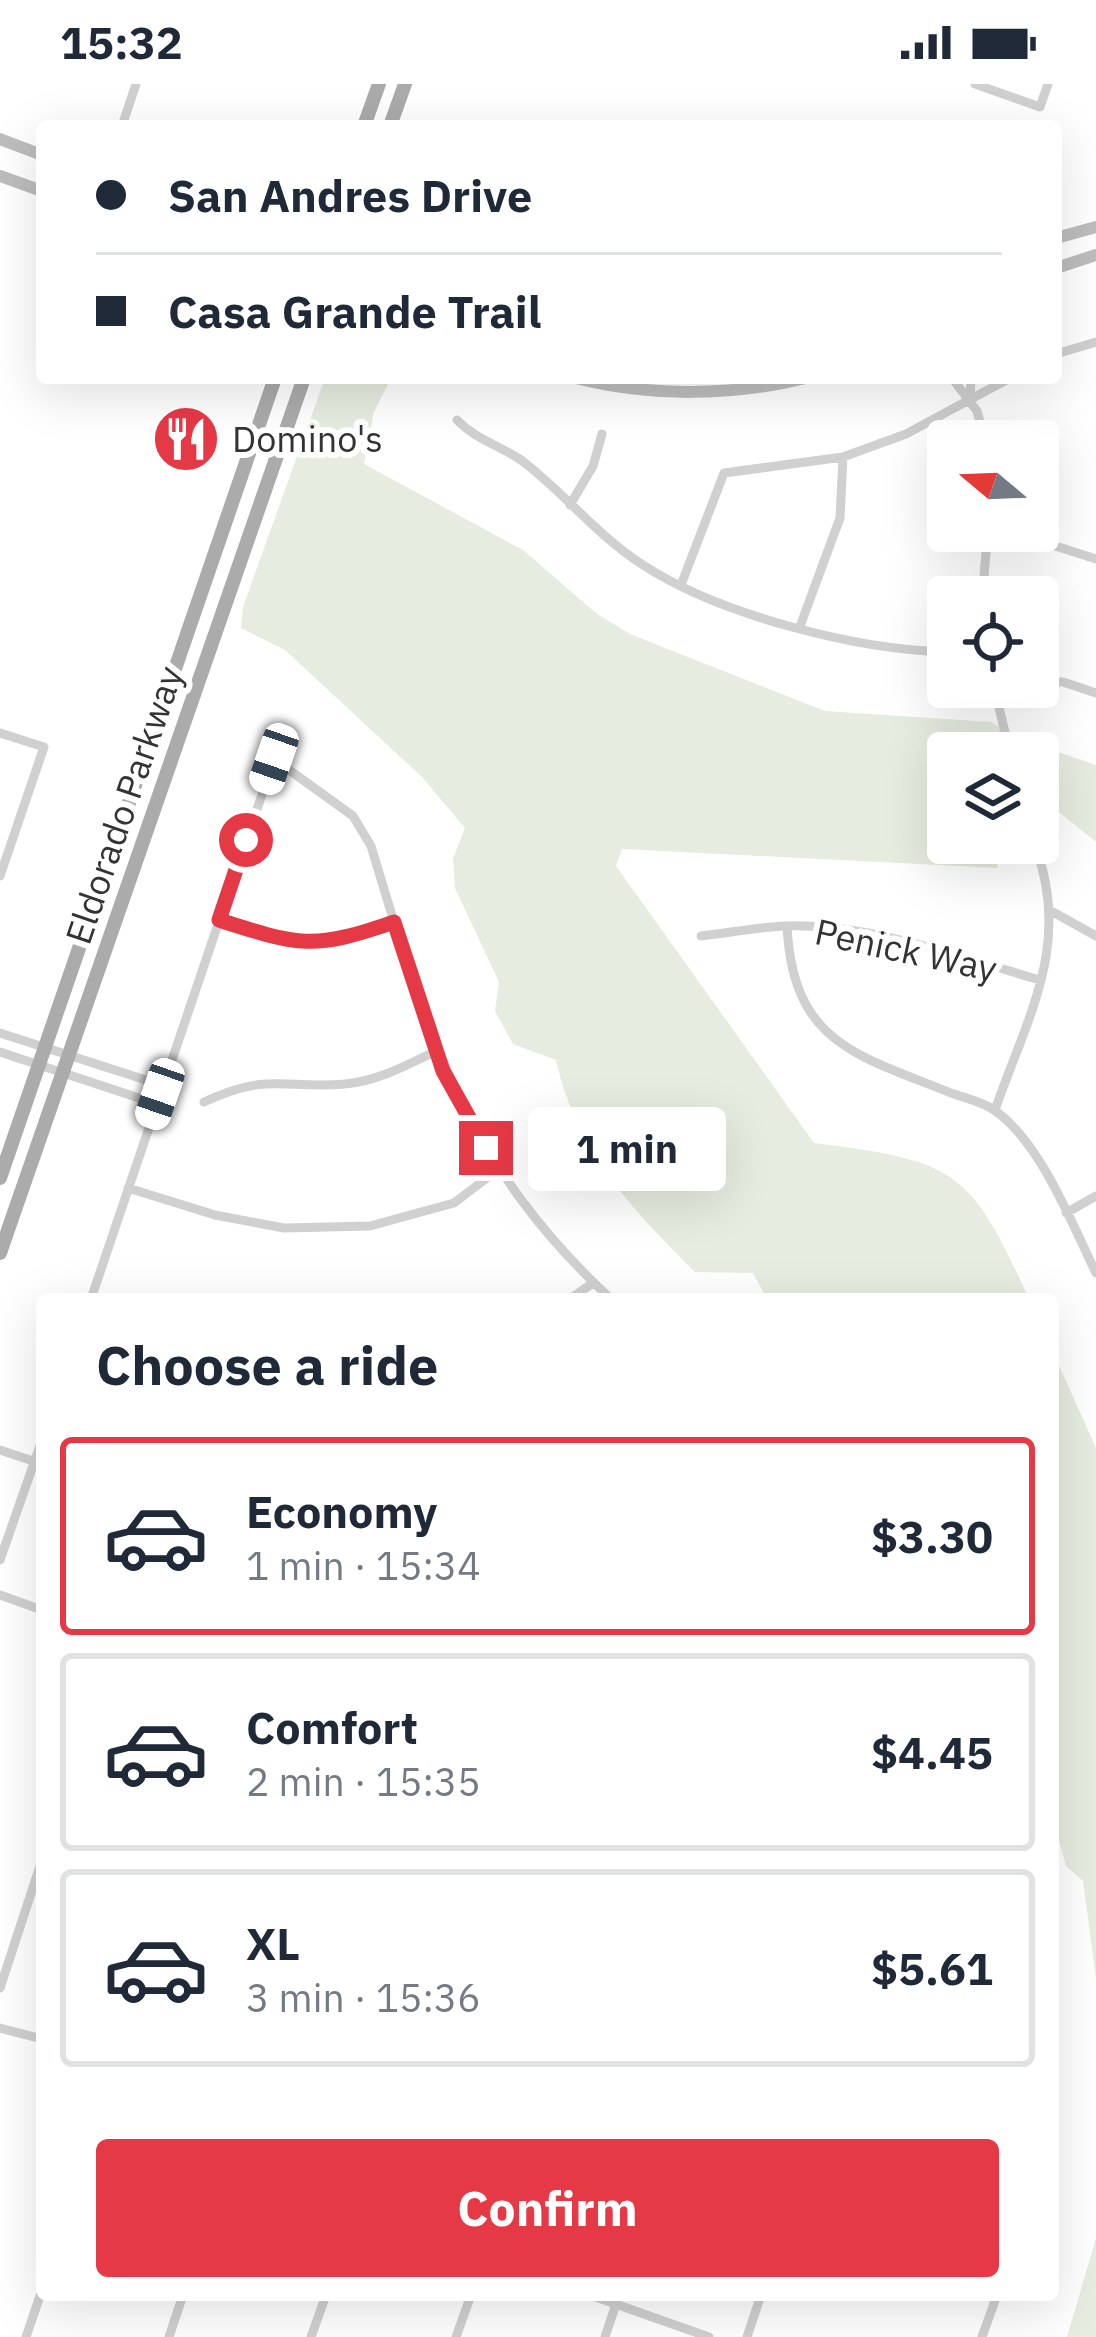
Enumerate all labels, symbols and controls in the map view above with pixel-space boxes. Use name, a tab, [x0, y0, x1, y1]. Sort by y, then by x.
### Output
text: 15:32	[60, 13, 183, 71]
text: San Andres Drive	[168, 166, 532, 224]
text: Casa Grande Trail	[168, 282, 541, 340]
restaurant icon: Domino's	[151, 404, 221, 474]
place label: Domino's	[232, 415, 383, 462]
north arrow	[927, 420, 1059, 552]
map controls	[927, 420, 1059, 864]
button: locate	[927, 576, 1059, 708]
street label: Eldorado Parkway	[54, 660, 193, 950]
car	[245, 719, 303, 799]
button: layers	[927, 732, 1059, 864]
route start	[219, 813, 273, 867]
street label: Penick Way	[811, 907, 1001, 992]
car	[131, 1054, 189, 1134]
callout: 1 min	[528, 1106, 726, 1190]
route end	[459, 1121, 513, 1175]
text: 1 min	[576, 1123, 678, 1174]
text: Choose a ride	[96, 1330, 438, 1400]
icon: car	[102, 1482, 210, 1590]
text: Economy	[246, 1482, 437, 1540]
text: $3.30	[871, 1507, 993, 1565]
text: 1 min · 15:34	[246, 1540, 481, 1591]
icon: car	[102, 1698, 210, 1806]
text: Comfort	[246, 1698, 418, 1756]
text: $4.45	[871, 1723, 993, 1781]
text: 2 min · 15:35	[246, 1756, 481, 1807]
icon: car	[102, 1914, 210, 2022]
text: XL	[246, 1914, 300, 1972]
text: $5.61	[871, 1939, 993, 1997]
text: 3 min · 15:36	[246, 1972, 481, 2023]
button: Confirm	[96, 2139, 999, 2277]

